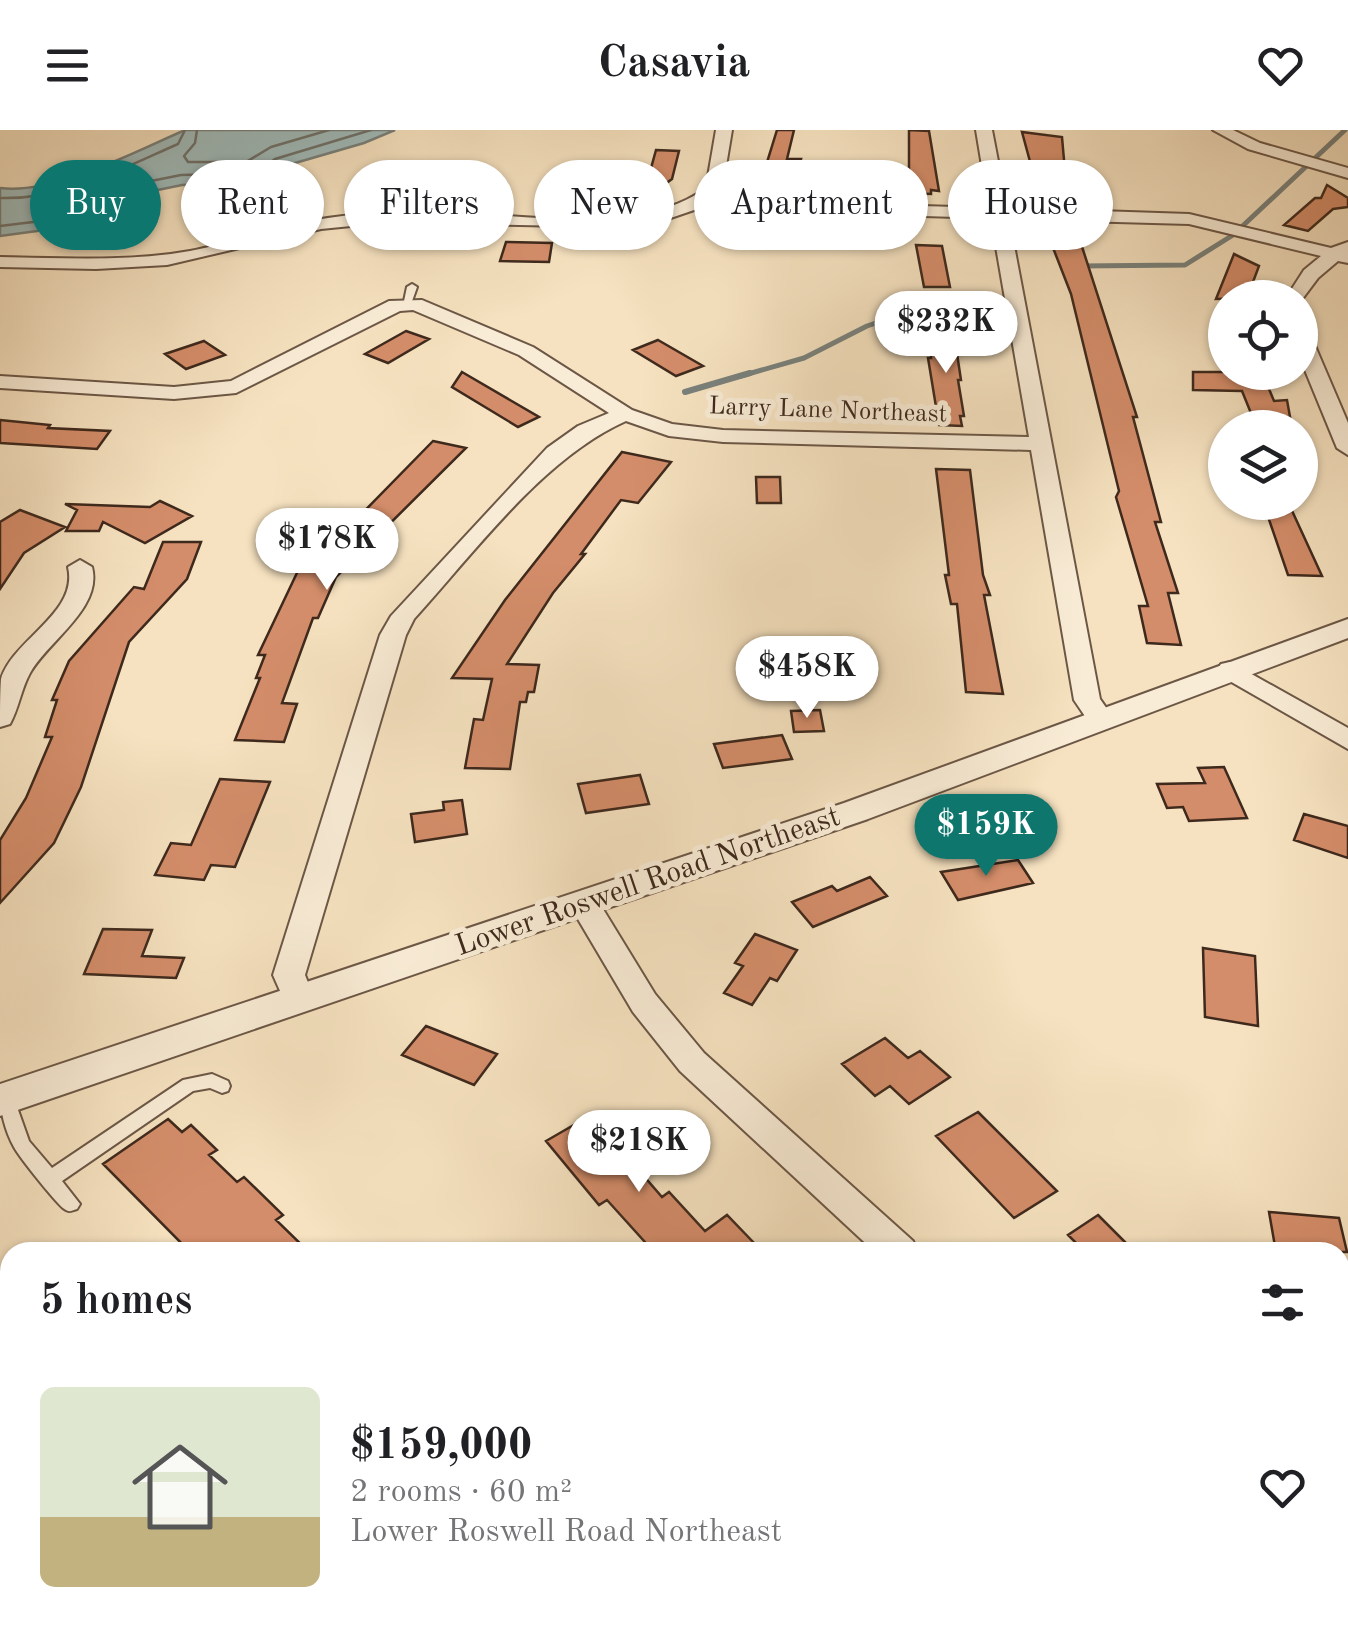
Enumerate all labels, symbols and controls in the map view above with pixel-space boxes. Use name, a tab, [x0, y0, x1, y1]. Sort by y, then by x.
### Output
icon: menu	[40, 38, 95, 93]
icon: heart	[1253, 38, 1308, 93]
text: Casavia	[598, 42, 750, 87]
chip: Buy	[30, 160, 161, 250]
chip: Rent	[181, 160, 324, 250]
chip: Filters	[344, 160, 514, 250]
chip: New	[534, 160, 674, 250]
chip: Apartment	[694, 160, 928, 250]
chip: House	[948, 160, 1113, 250]
map controls	[1208, 280, 1318, 520]
button: locate	[1208, 280, 1318, 390]
pin: $232K	[876, 291, 1016, 376]
text: $232K	[897, 307, 995, 339]
street label: Larry Lane Northeast	[708, 394, 948, 428]
button: layers	[1208, 410, 1318, 520]
pin: $178K	[257, 508, 397, 593]
text: $178K	[278, 524, 376, 556]
pin: $458K	[737, 636, 877, 721]
text: $458K	[758, 652, 856, 684]
pin: $159K	[916, 794, 1056, 879]
street label: Lower Roswell Road Northeast	[452, 802, 844, 962]
text: $159K	[937, 810, 1035, 842]
pin: $218K	[569, 1110, 709, 1195]
text: $218K	[590, 1126, 688, 1158]
icon: filters	[1255, 1275, 1310, 1330]
text: 5 homes	[40, 1281, 192, 1323]
text: $159,000	[350, 1426, 532, 1468]
icon: home	[120, 1427, 240, 1547]
icon: heart	[1255, 1460, 1310, 1515]
text: 2 rooms · 60 m²	[350, 1477, 572, 1509]
text: Lower Roswell Road Northeast	[350, 1517, 782, 1549]

